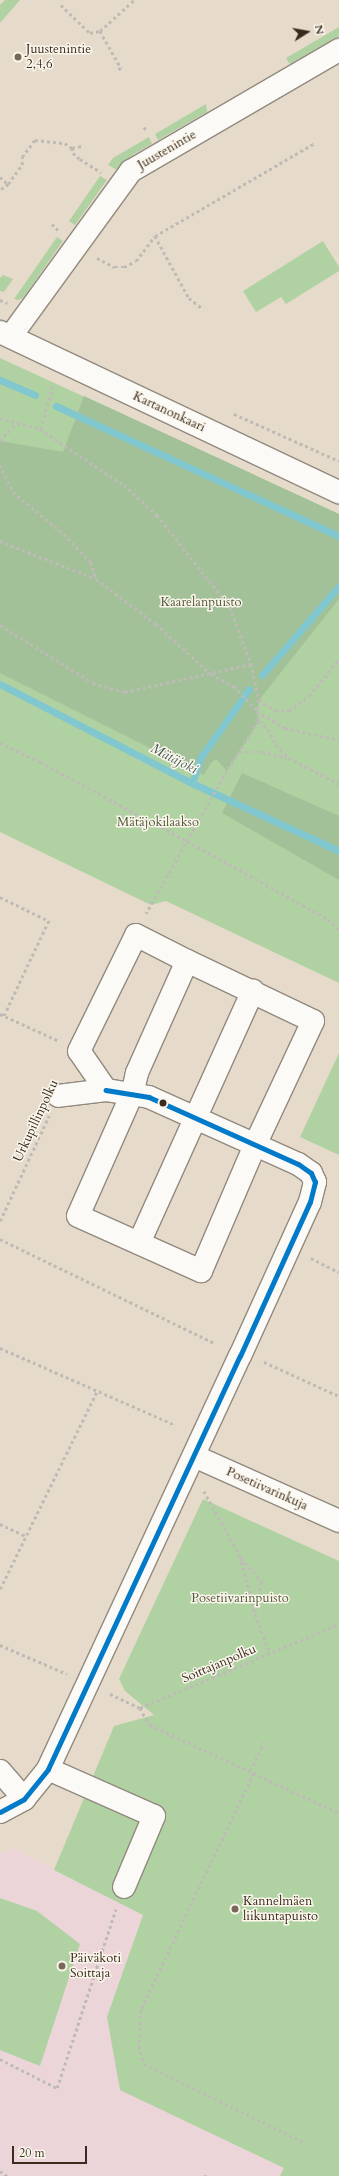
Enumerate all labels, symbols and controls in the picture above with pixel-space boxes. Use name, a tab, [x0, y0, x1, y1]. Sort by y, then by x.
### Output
north arrow	[287, 12, 327, 52]
text: N	[311, 23, 328, 36]
place label: Juustenintie 2,4,6	[26, 42, 91, 73]
marker: Juustenintie 2,4,6	[13, 52, 23, 62]
street label: Juustenintie	[135, 127, 199, 173]
street label: Kartanonkaari	[130, 388, 208, 436]
park label: Kaarelanpuisto	[160, 594, 242, 610]
water label: Mätäjoki	[148, 740, 200, 778]
park label: Mätäjokilaakso	[117, 814, 199, 830]
street label: Urkupillinpolku	[10, 1077, 62, 1165]
unlabelled marker	[158, 1098, 168, 1108]
street label: Posetiivarinkuja	[224, 1464, 310, 1514]
park label: Posetiivarinpuisto	[191, 1590, 289, 1606]
street label: Soittajanpolku	[180, 1641, 258, 1687]
place label: Kannelmäen liikuntapuisto	[243, 1894, 318, 1925]
marker: Kannelmäen liikuntapuisto	[230, 1904, 240, 1914]
place label: Päiväkoti Soittaja	[70, 1951, 121, 1982]
marker: Päiväkoti Soittaja	[57, 1961, 67, 1971]
scale bar	[14, 2138, 89, 2164]
text: 20 m	[19, 2145, 45, 2161]

